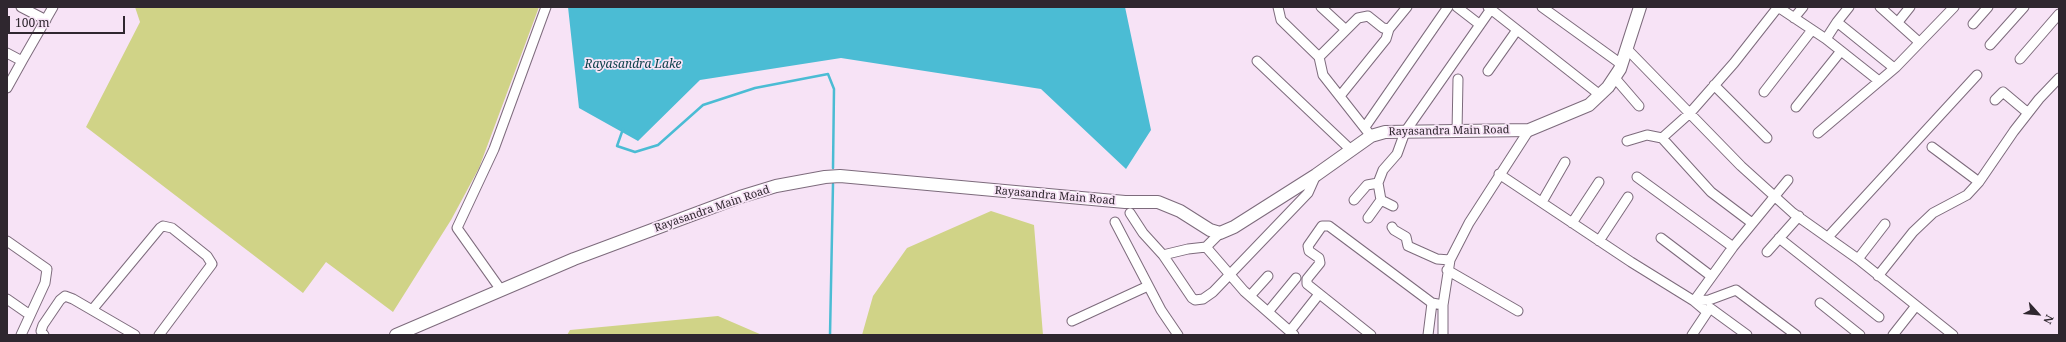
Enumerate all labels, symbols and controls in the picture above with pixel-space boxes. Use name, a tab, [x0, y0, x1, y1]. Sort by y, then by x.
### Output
scale bar	[10, 8, 127, 34]
text: 100 m	[15, 14, 50, 31]
water label: Rayasandra Lake	[585, 58, 681, 72]
street label: Rayasandra Main Road	[1388, 123, 1510, 139]
street label: Rayasandra Main Road	[653, 183, 771, 235]
street label: Rayasandra Main Road	[994, 184, 1116, 208]
north arrow	[2018, 294, 2058, 334]
text: N	[2040, 312, 2058, 327]

